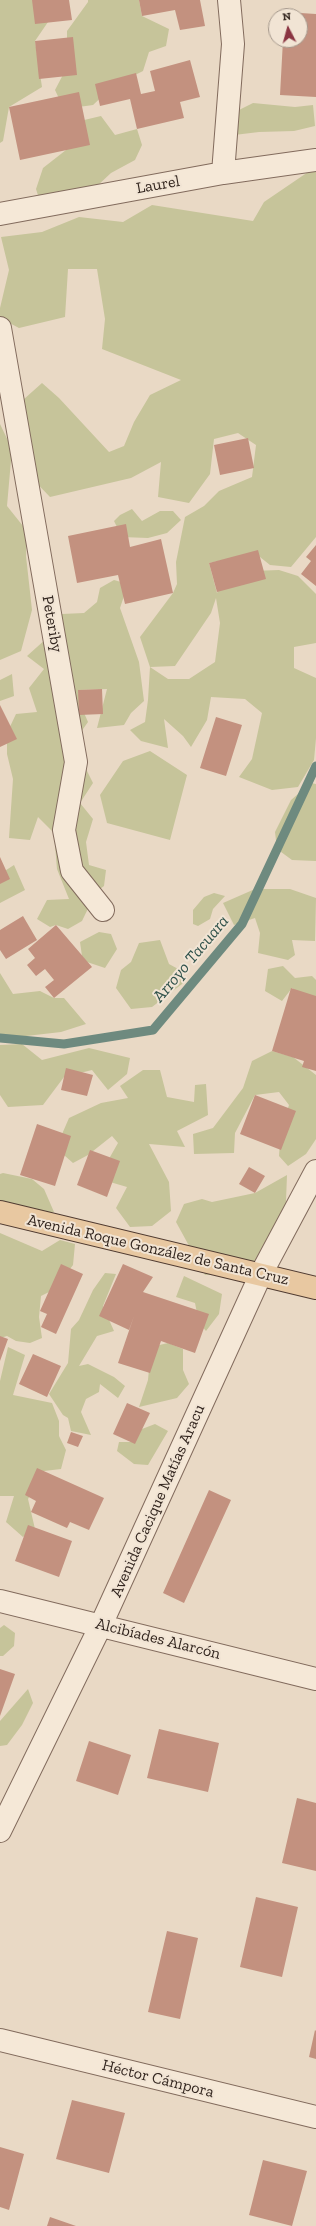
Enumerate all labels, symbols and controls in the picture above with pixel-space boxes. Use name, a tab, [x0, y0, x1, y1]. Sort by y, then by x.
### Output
north arrow	[268, 8, 308, 48]
text: N	[282, 10, 292, 23]
street label: Laurel	[135, 172, 181, 198]
street label: Peteriby	[38, 594, 66, 654]
water label: Arroyo Tacuara	[149, 911, 233, 1007]
street label: Avenida Roque González de Santa Cruz	[25, 1211, 291, 1289]
street label: Avenida Cacique Matías Aracu	[107, 1402, 209, 1600]
street label: Alcibíades Alarcón	[94, 1614, 222, 1664]
street label: Héctor Cámpora	[100, 2056, 216, 2102]

